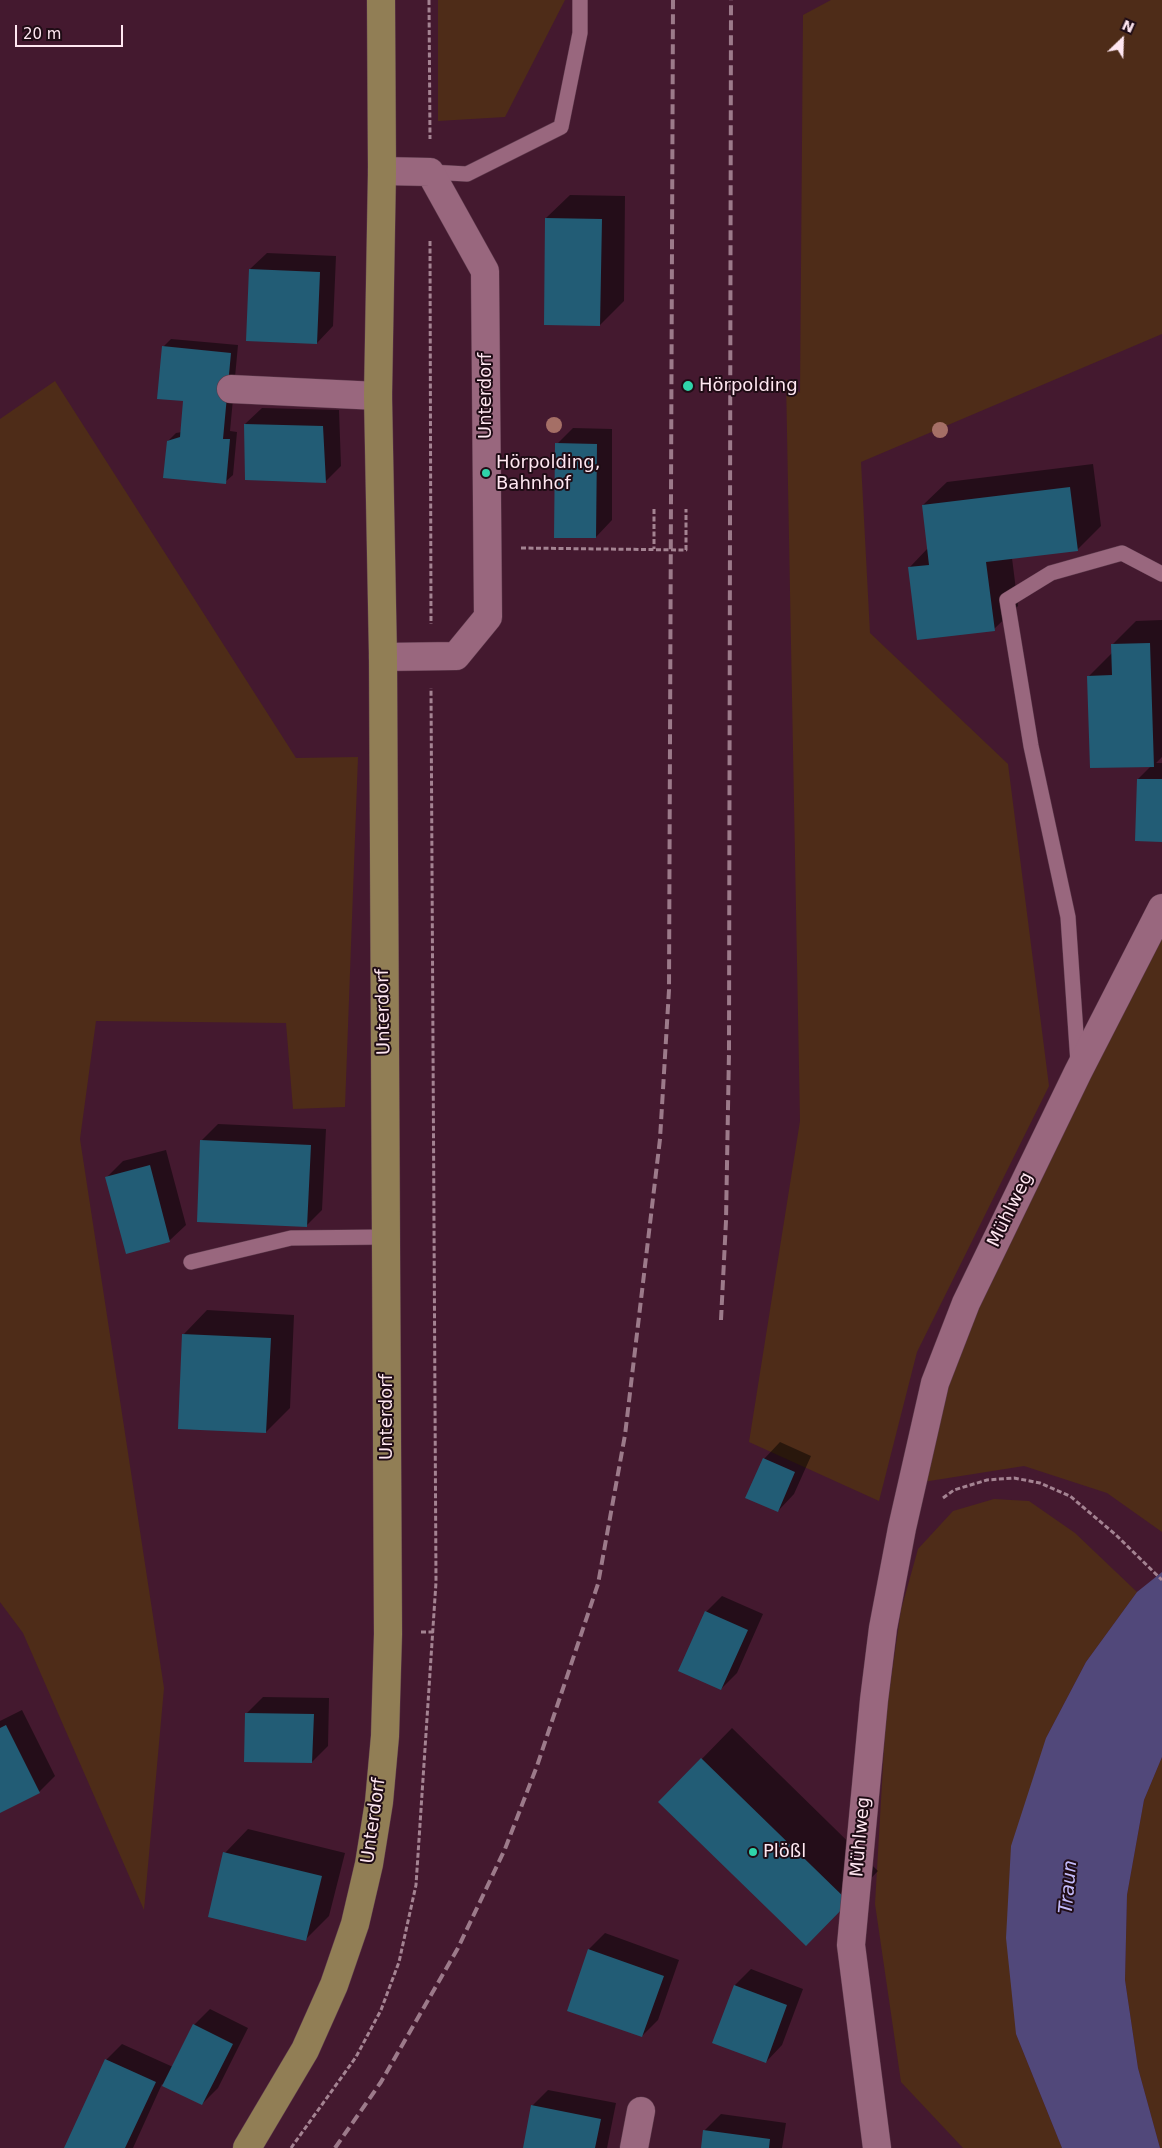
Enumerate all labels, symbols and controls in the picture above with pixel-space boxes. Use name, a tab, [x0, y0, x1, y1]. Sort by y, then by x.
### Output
scale bar	[18, 15, 125, 47]
north arrow	[1097, 15, 1147, 65]
text: N	[1119, 17, 1137, 36]
text: 20 m	[23, 25, 61, 43]
street label: Unterdorf	[475, 353, 497, 439]
place label: Hörpolding	[699, 375, 798, 397]
marker: Hörpolding	[681, 379, 695, 393]
place label: Hörpolding, Bahnhof	[496, 452, 600, 494]
marker: Hörpolding, Bahnhof	[480, 467, 492, 479]
street label: Unterdorf	[372, 969, 396, 1055]
street label: Mühlweg	[984, 1169, 1038, 1251]
street label: Unterdorf	[376, 1374, 398, 1460]
street label: Unterdorf	[357, 1777, 391, 1865]
street label: Mühlweg	[847, 1796, 875, 1878]
place label: Plößl	[763, 1841, 806, 1863]
marker: Plößl	[747, 1846, 759, 1858]
water label: Traun	[1055, 1859, 1083, 1915]

